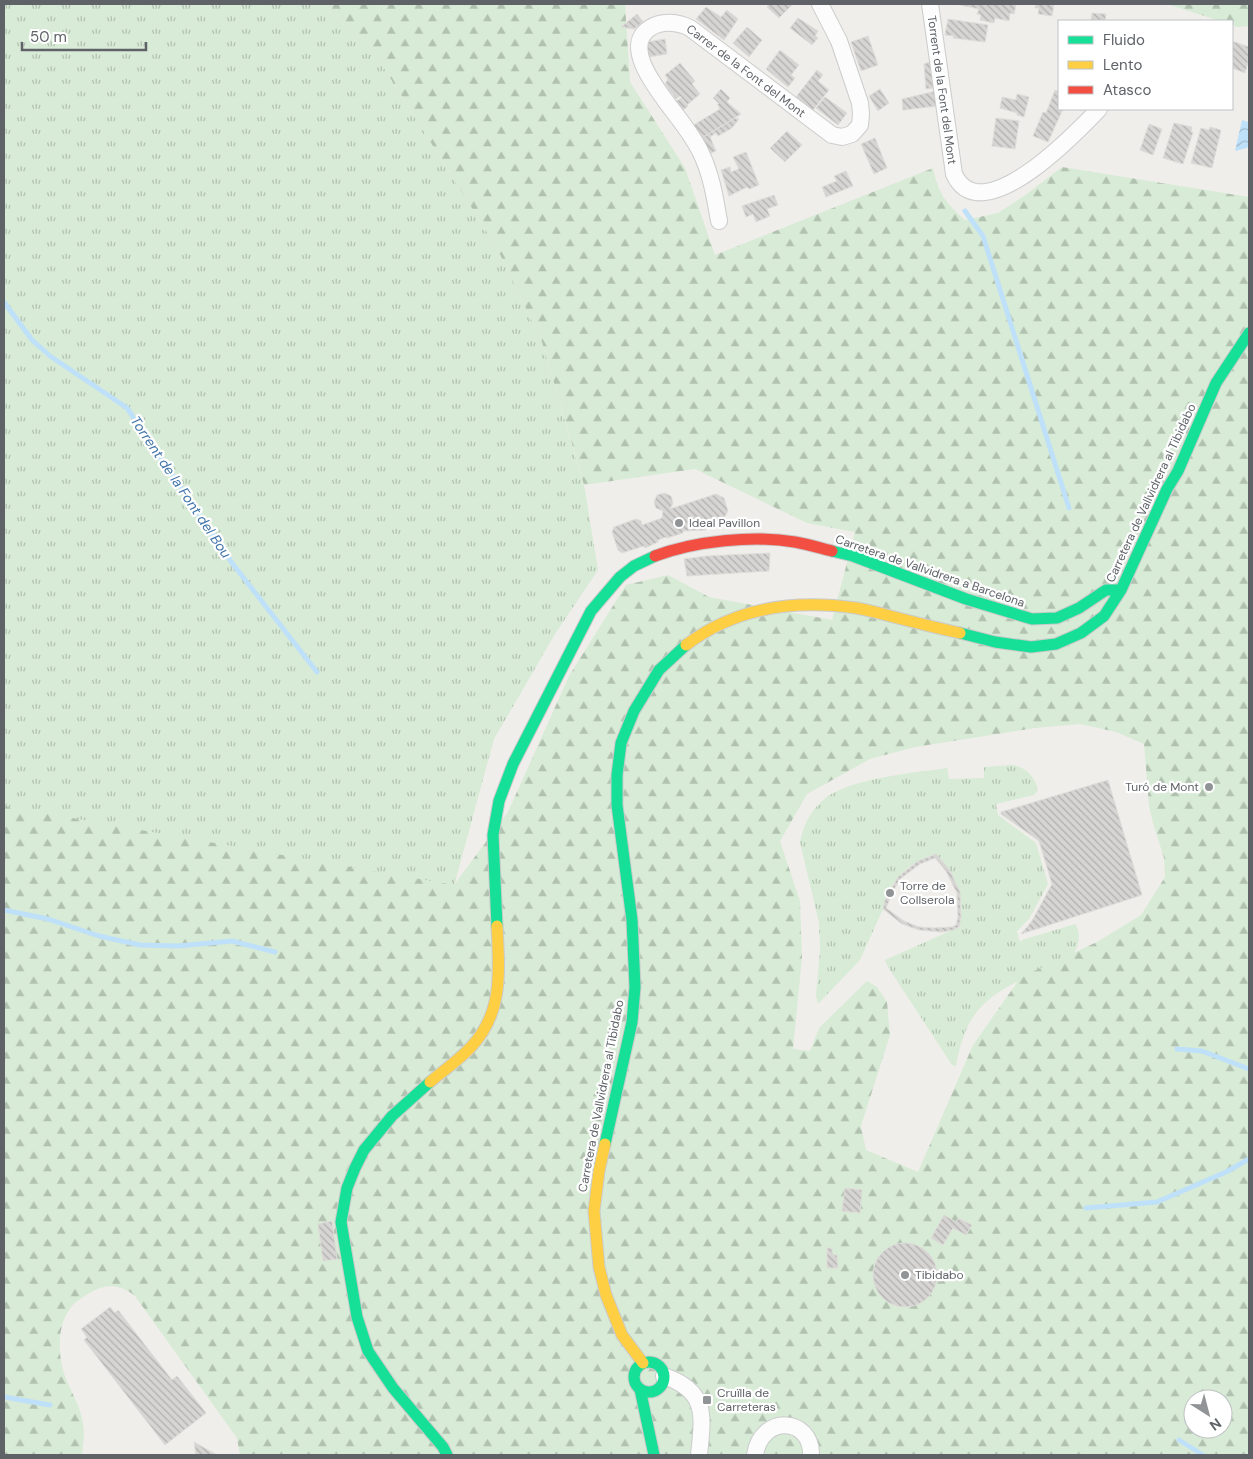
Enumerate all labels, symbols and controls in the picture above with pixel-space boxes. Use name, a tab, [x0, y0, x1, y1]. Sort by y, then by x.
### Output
street label: Torrent de la Font del Mont	[924, 15, 960, 166]
scale bar	[22, 20, 146, 52]
legend	[1058, 20, 1233, 110]
street label: Carrer de la Font del Mont	[683, 21, 809, 121]
text: 50 m	[30, 27, 67, 47]
text: Fluido	[1103, 30, 1145, 50]
text: Lento	[1103, 55, 1142, 75]
text: Atasco	[1103, 80, 1151, 100]
street label: Carretera de Vallvidrera al Tibidabo	[1102, 401, 1200, 585]
water label: Torrent de la Font del Bou	[127, 413, 235, 561]
place label: Ideal Pavillon	[689, 515, 760, 531]
marker: Ideal Pavillon	[673, 517, 685, 529]
street label: Carretera de Vallvidrera a Barcelona	[833, 531, 1027, 611]
place label: Turó de Mont	[1125, 779, 1199, 795]
marker: Turó de Mont	[1203, 781, 1215, 793]
place label: Torre de Collserola	[900, 878, 954, 908]
marker: Torre de Collserola	[884, 887, 896, 899]
street label: Carretera de Vallvidrera al Tibidabo	[574, 998, 628, 1194]
place label: Tibidabo	[915, 1267, 964, 1283]
marker: Tibidabo	[899, 1269, 911, 1281]
place label: Cruïlla de Carreteras	[717, 1385, 776, 1415]
north arrow	[1183, 1389, 1233, 1439]
marker: Cruïlla de Carreteras	[701, 1394, 713, 1406]
text: N	[1206, 1414, 1225, 1435]

